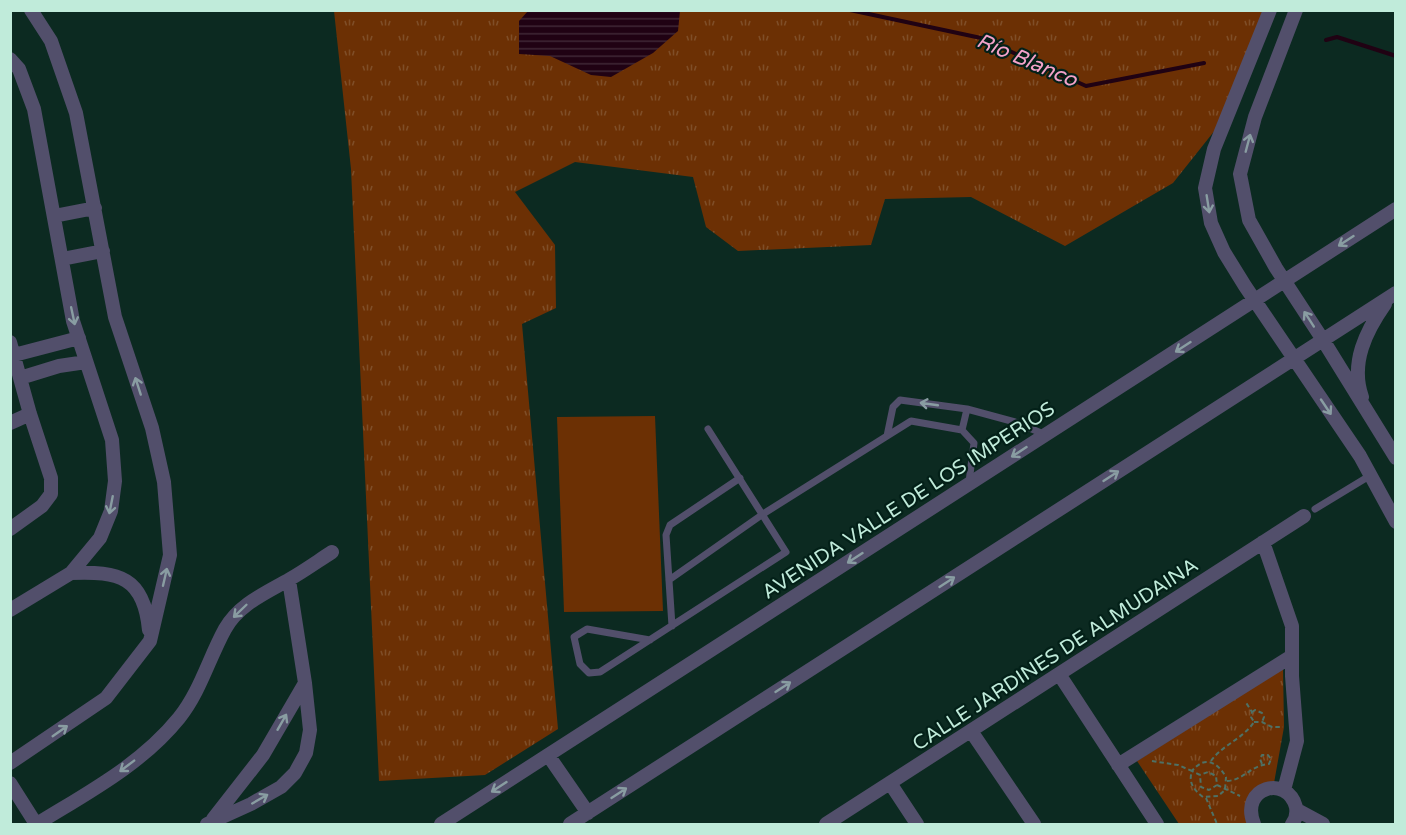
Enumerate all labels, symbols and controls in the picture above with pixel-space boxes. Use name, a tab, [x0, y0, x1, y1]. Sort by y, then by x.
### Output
water label: Río Blanco	[973, 28, 1082, 93]
one-way arrow	[1243, 134, 1254, 153]
one-way arrow	[1203, 194, 1214, 213]
one-way arrow	[1338, 234, 1355, 247]
one-way arrow	[68, 306, 79, 326]
one-way arrow	[1303, 311, 1315, 328]
one-way arrow	[1175, 341, 1192, 353]
one-way arrow	[132, 377, 143, 396]
street label: AVENIDA VALLE DE LOS IMPERIOS	[758, 397, 1059, 605]
one-way arrow	[920, 398, 939, 409]
one-way arrow	[1320, 398, 1332, 415]
one-way arrow	[1011, 447, 1028, 459]
one-way arrow	[1102, 469, 1119, 482]
one-way arrow	[105, 494, 116, 514]
one-way arrow	[847, 552, 864, 564]
street label: CALLE JARDINES DE ALMUDAINA	[908, 553, 1203, 756]
one-way arrow	[159, 567, 171, 586]
one-way arrow	[938, 575, 955, 587]
one-way arrow	[233, 604, 248, 619]
one-way arrow	[774, 681, 791, 693]
one-way arrow	[277, 714, 289, 731]
one-way arrow	[51, 725, 67, 737]
one-way arrow	[119, 760, 135, 773]
one-way arrow	[491, 781, 507, 793]
one-way arrow	[610, 787, 627, 799]
one-way arrow	[251, 793, 268, 805]

